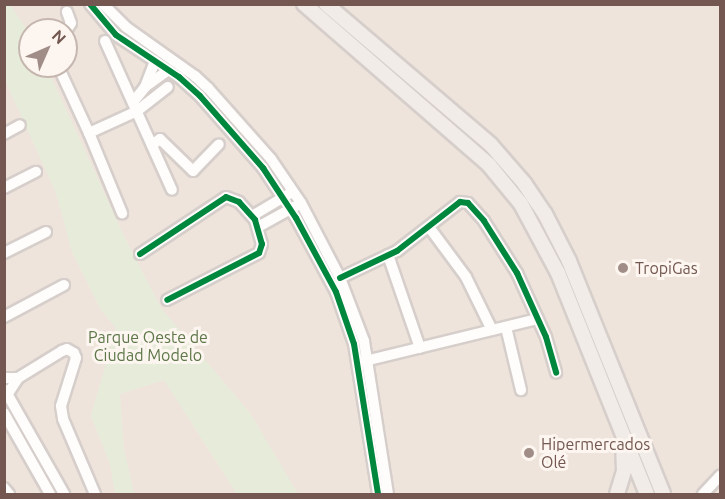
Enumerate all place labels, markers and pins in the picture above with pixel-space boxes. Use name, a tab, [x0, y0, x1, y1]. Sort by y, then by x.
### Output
place label: TropiGas	[635, 258, 698, 278]
marker: TropiGas	[616, 261, 630, 275]
place label: Hipermercados Olé	[541, 434, 650, 472]
marker: Hipermercados Olé	[522, 446, 536, 460]

